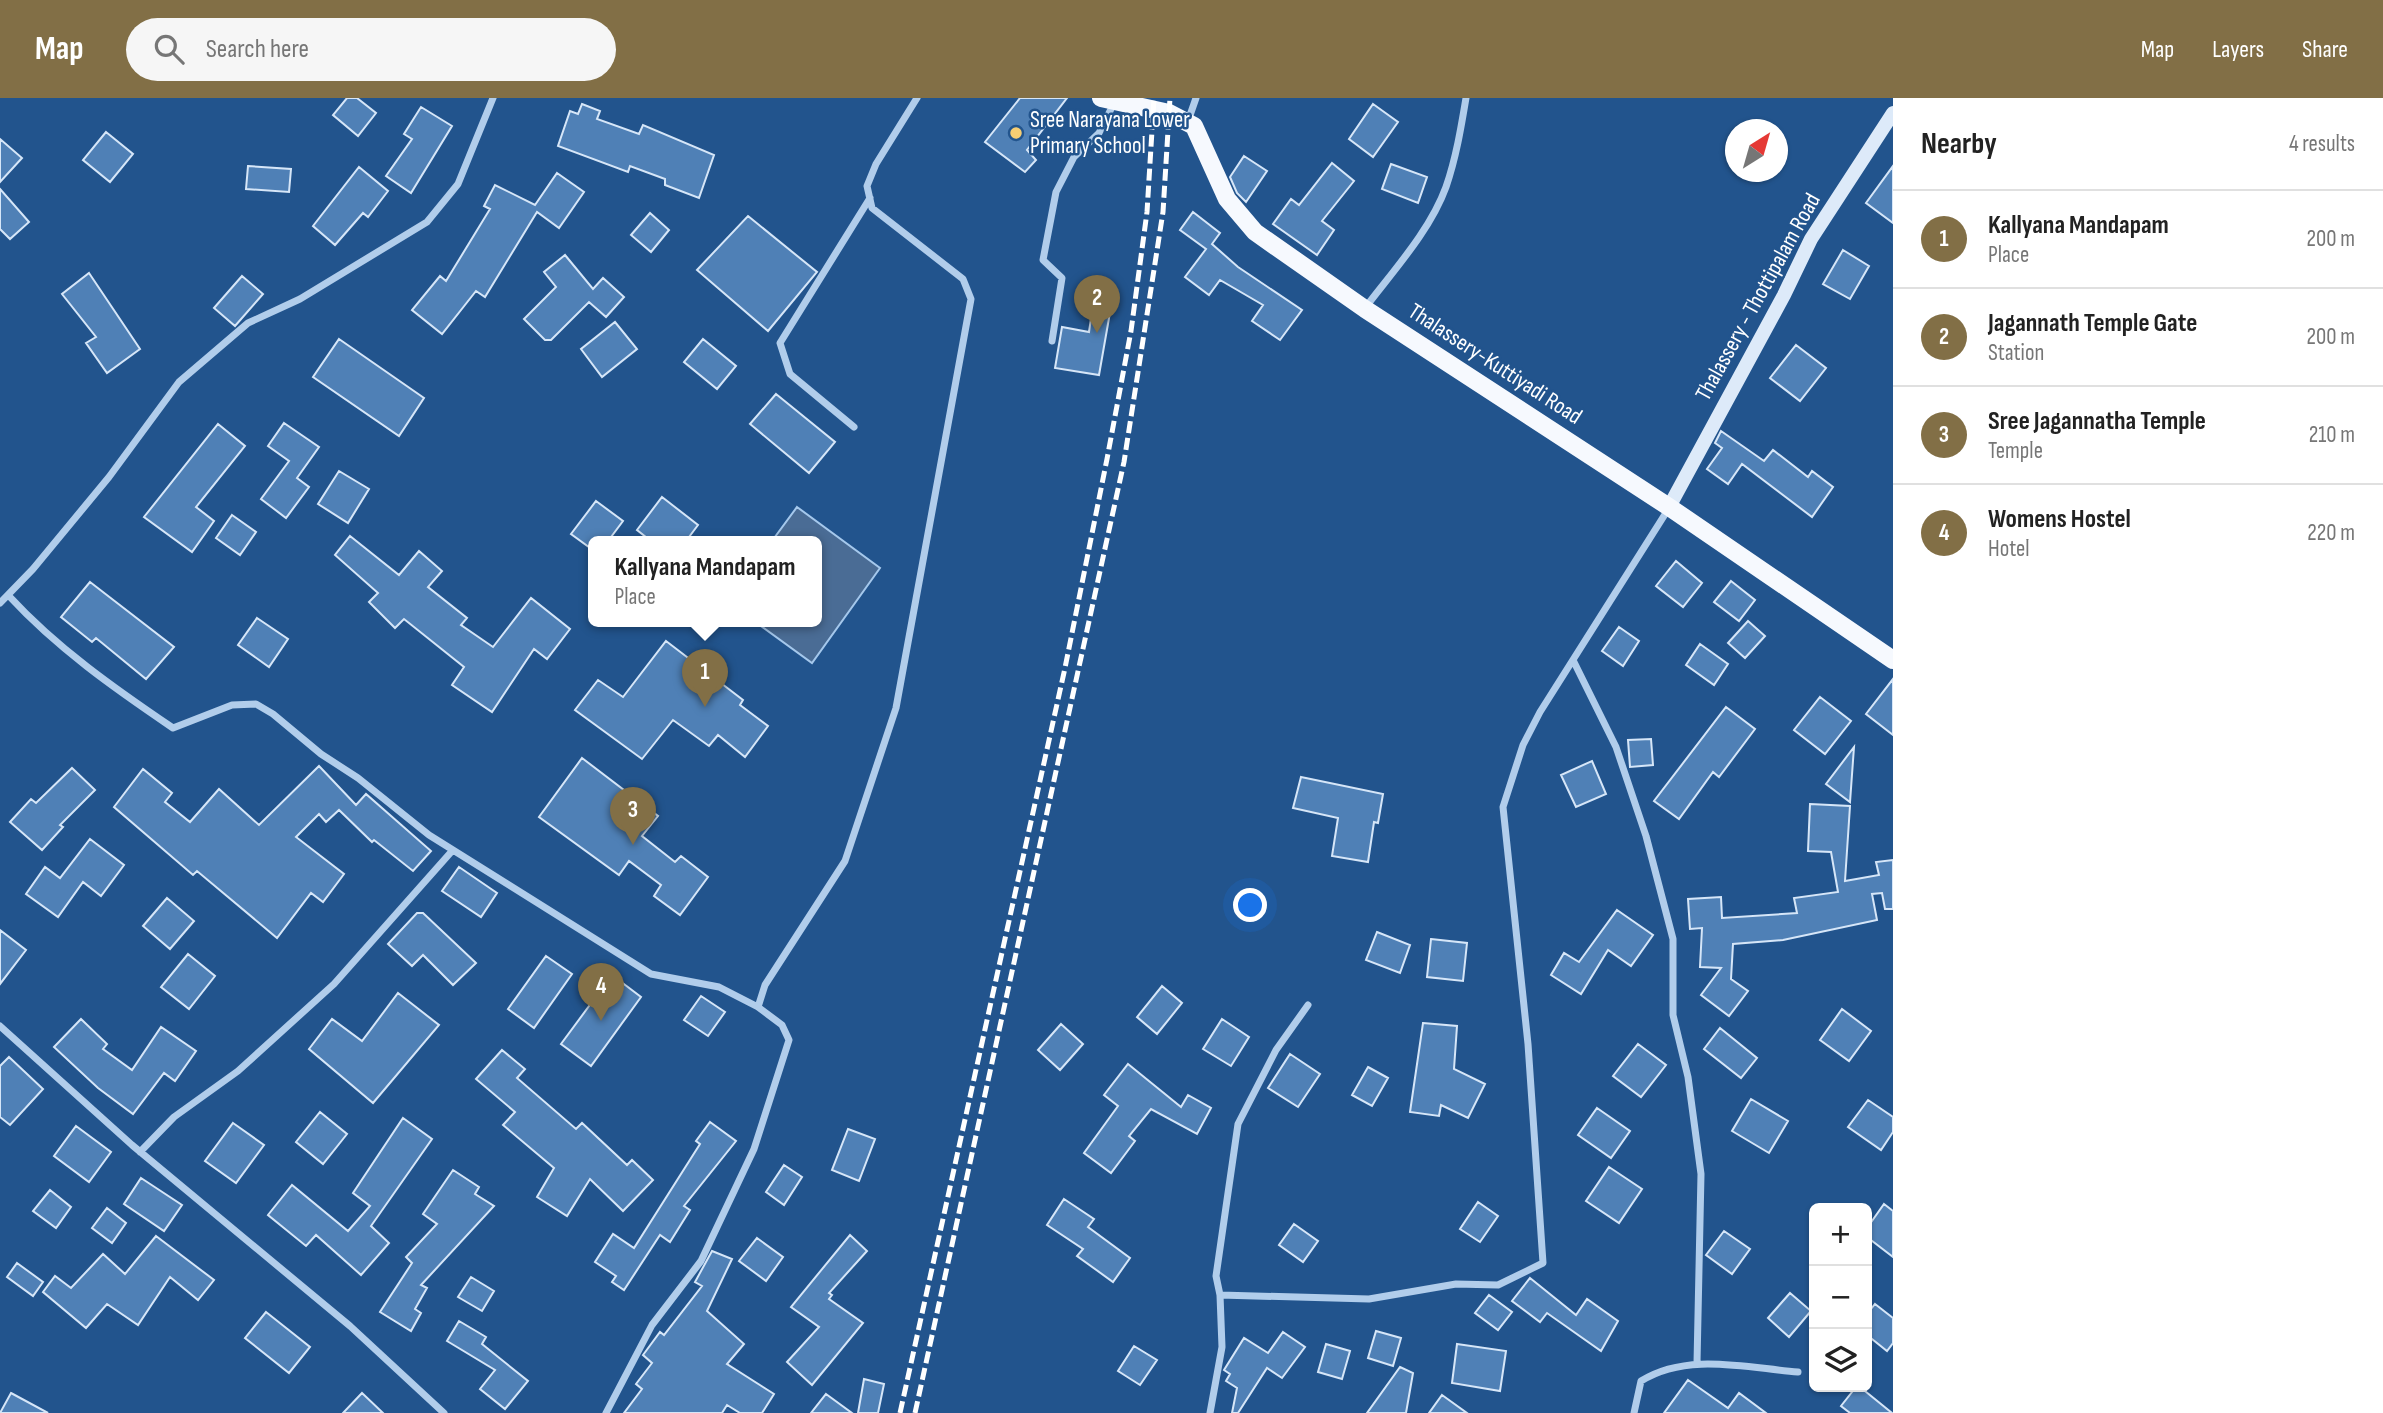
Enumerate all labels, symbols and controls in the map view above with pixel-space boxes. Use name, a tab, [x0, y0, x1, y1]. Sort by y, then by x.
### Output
search box	[126, 18, 616, 81]
text: Map	[35, 29, 84, 69]
icon: search	[150, 30, 188, 68]
text: Search here	[206, 34, 309, 65]
text: Map	[2141, 35, 2174, 64]
text: Layers	[2212, 35, 2264, 64]
text: Share	[2302, 35, 2348, 64]
place label: Sree Narayana Lower Primary School	[1030, 106, 1190, 160]
north arrow	[1725, 119, 1788, 182]
marker: Sree Narayana Lower Primary School	[1008, 125, 1024, 141]
text: Nearby	[1921, 126, 1997, 162]
text: 4 results	[2289, 130, 2355, 158]
street label: Thalassery - Thottipalam Road	[1689, 188, 1827, 406]
text: Kallyana Mandapam	[1988, 210, 2169, 241]
text: 1	[1939, 225, 1949, 253]
text: 200 m	[2307, 225, 2355, 253]
text: Place	[1988, 241, 2029, 269]
pin: 2	[1074, 275, 1120, 333]
street label: Thalassery-Kuttiyadi Road	[1403, 297, 1587, 431]
text: Jagannath Temple Gate	[1988, 308, 2197, 339]
text: 2	[1939, 323, 1949, 351]
text: 200 m	[2307, 323, 2355, 351]
text: Station	[1988, 339, 2044, 367]
text: Sree Jagannatha Temple	[1988, 406, 2206, 437]
text: 3	[1939, 421, 1949, 449]
text: 210 m	[2309, 421, 2355, 449]
text: Temple	[1988, 437, 2043, 465]
text: Womens Hostel	[1988, 504, 2131, 535]
text: 4	[1939, 519, 1949, 547]
text: 220 m	[2307, 519, 2355, 547]
text: Hotel	[1988, 535, 2030, 563]
popup	[588, 536, 822, 627]
text: Kallyana Mandapam	[615, 552, 795, 583]
text: Place	[615, 583, 656, 611]
pin: 1	[682, 649, 728, 707]
pin: 3	[610, 787, 656, 845]
your location	[1233, 888, 1267, 922]
pin: 4	[578, 963, 624, 1021]
map controls	[1809, 1203, 1872, 1392]
button: +	[1809, 1203, 1872, 1266]
button: −	[1809, 1266, 1872, 1329]
button: layers	[1809, 1329, 1872, 1392]

